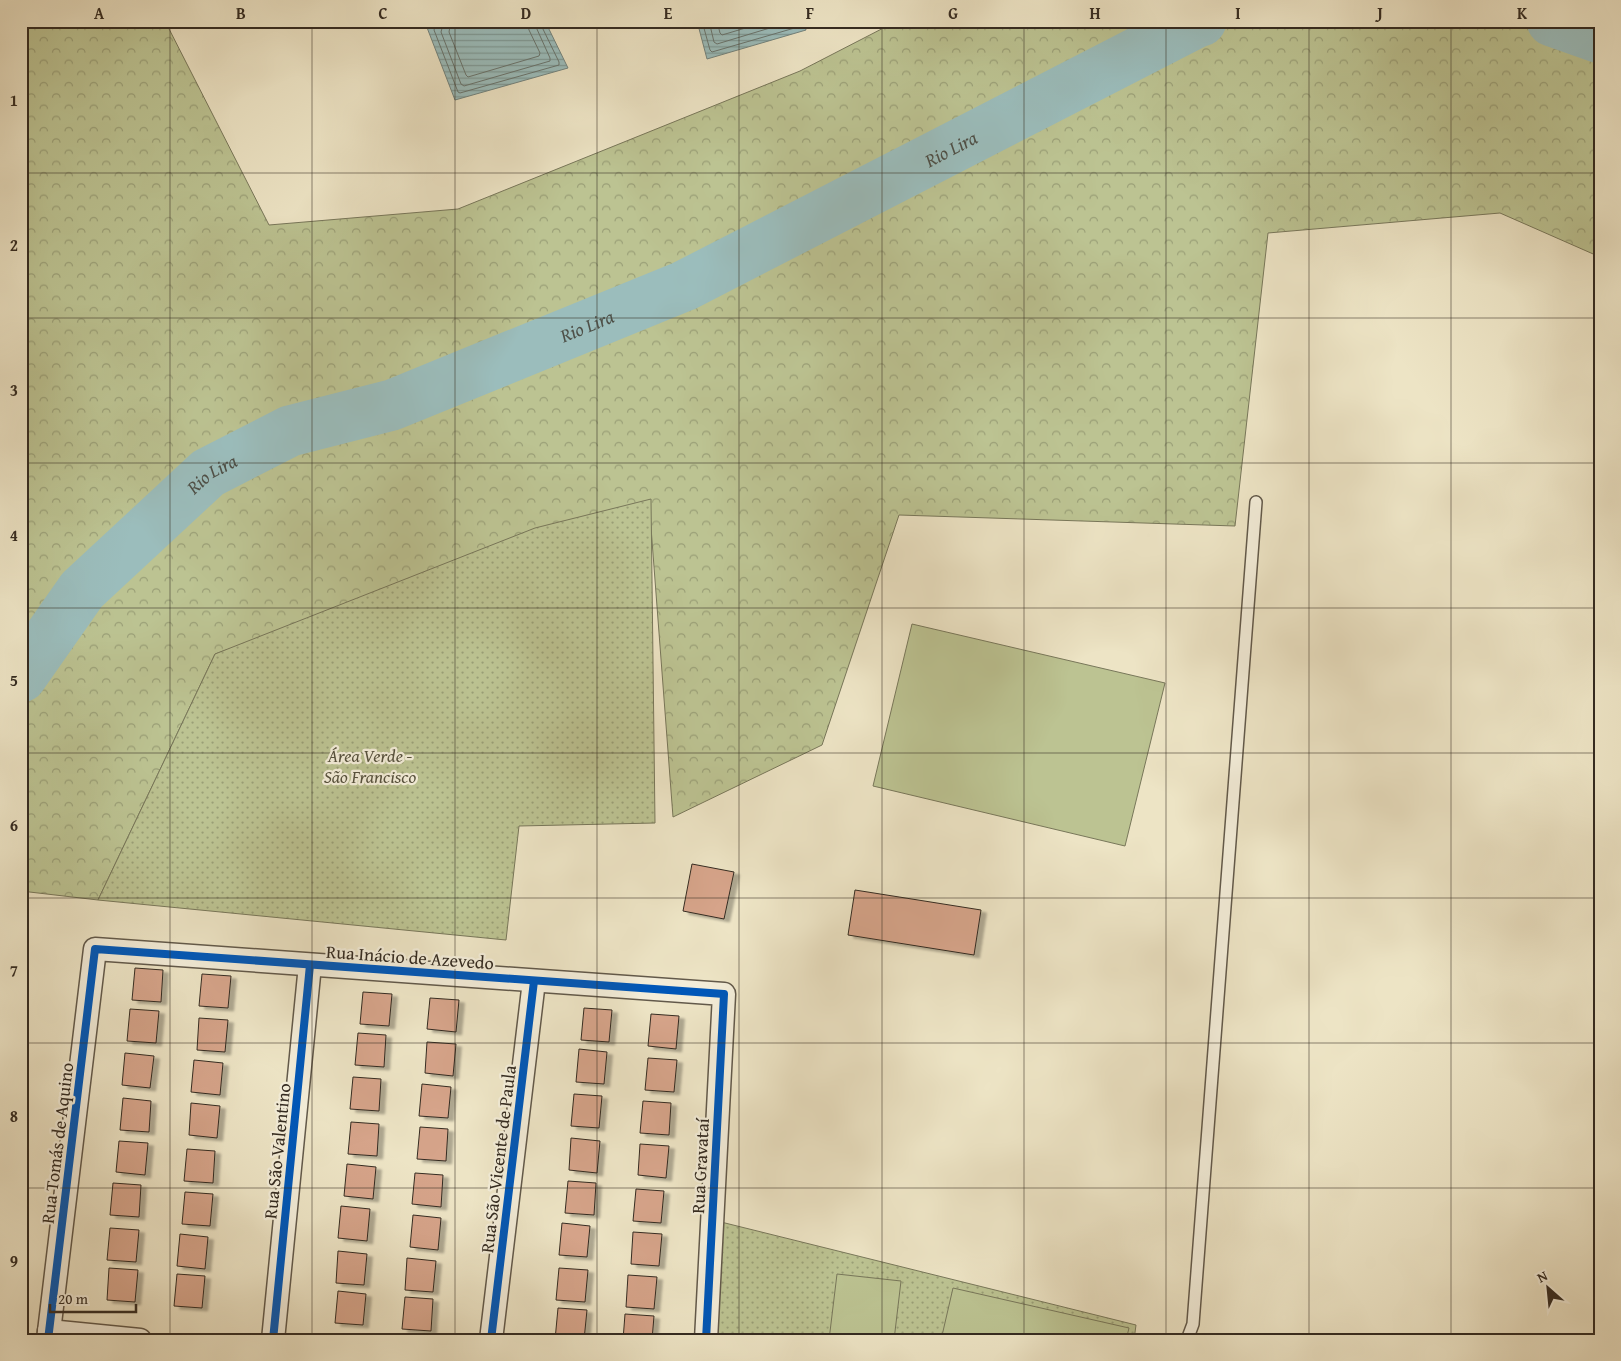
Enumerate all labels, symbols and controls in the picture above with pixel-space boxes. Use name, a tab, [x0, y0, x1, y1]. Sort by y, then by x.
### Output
text: A	[94, 1, 105, 25]
text: B	[236, 1, 246, 25]
text: C	[378, 1, 388, 25]
text: D	[521, 1, 531, 25]
text: E	[664, 1, 673, 25]
text: F	[806, 1, 814, 25]
text: G	[948, 1, 958, 25]
text: H	[1089, 1, 1101, 25]
text: I	[1235, 1, 1241, 25]
text: J	[1374, 1, 1383, 25]
text: K	[1517, 1, 1528, 25]
text: 1	[10, 88, 18, 112]
water label: Rio Lira	[919, 123, 982, 174]
text: 2	[10, 233, 18, 257]
water label: Rio Lira	[555, 302, 618, 349]
text: 3	[10, 378, 18, 402]
water label: Rio Lira	[179, 446, 242, 501]
text: 4	[10, 523, 18, 547]
text: 5	[10, 668, 18, 692]
park label: Área Verde - São Francisco	[324, 742, 417, 790]
text: 6	[10, 813, 18, 837]
street label: Rua Inácio de Azevedo	[325, 938, 495, 976]
text: 7	[10, 958, 18, 982]
street label: Rua Tomás de Aquino	[34, 1061, 80, 1225]
street label: Rua São Vicente de Paula	[473, 1063, 523, 1254]
street label: Rua São Valentino	[256, 1082, 298, 1220]
text: 8	[10, 1104, 18, 1128]
street label: Rua Gravataí	[684, 1117, 716, 1214]
text: 9	[10, 1249, 18, 1273]
north arrow	[1524, 1264, 1574, 1314]
text: N	[1533, 1265, 1551, 1287]
scale bar	[50, 1281, 136, 1313]
text: 20 m	[58, 1288, 89, 1309]

